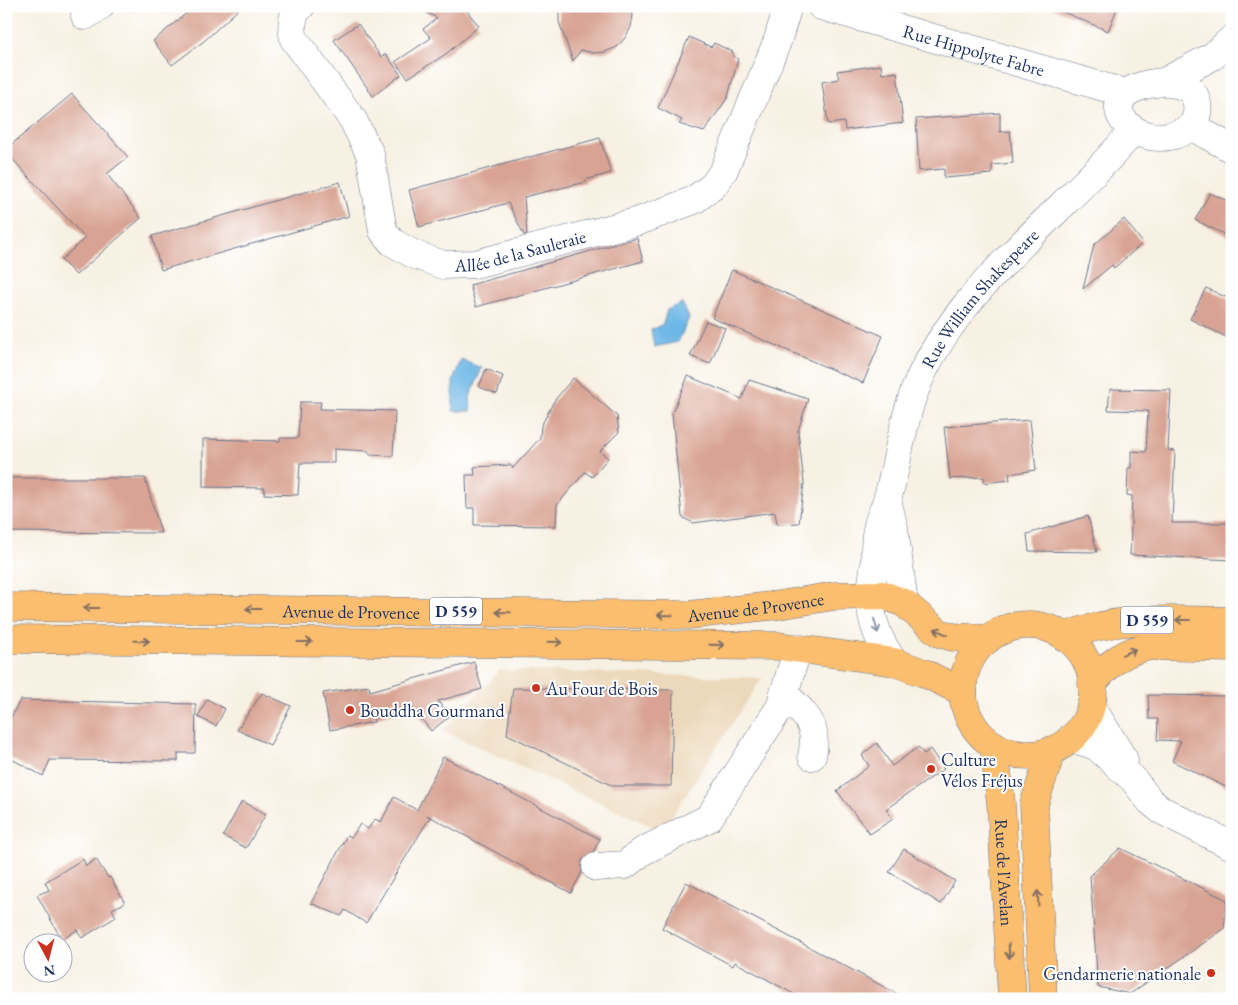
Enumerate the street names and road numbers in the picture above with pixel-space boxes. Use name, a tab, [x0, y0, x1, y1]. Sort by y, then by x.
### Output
street label: Rue Hippolyte Fabre	[900, 19, 1047, 81]
street label: Rue William Shakespeare	[915, 223, 1043, 372]
street label: Allée de la Sauleraie	[453, 224, 588, 276]
street label: Avenue de Provence	[685, 586, 825, 627]
road number: D 559	[430, 598, 482, 624]
street label: Avenue de Provence	[281, 599, 420, 623]
road number: D 559	[1121, 606, 1173, 634]
street label: Rue de l'Avelan	[990, 818, 1019, 927]

